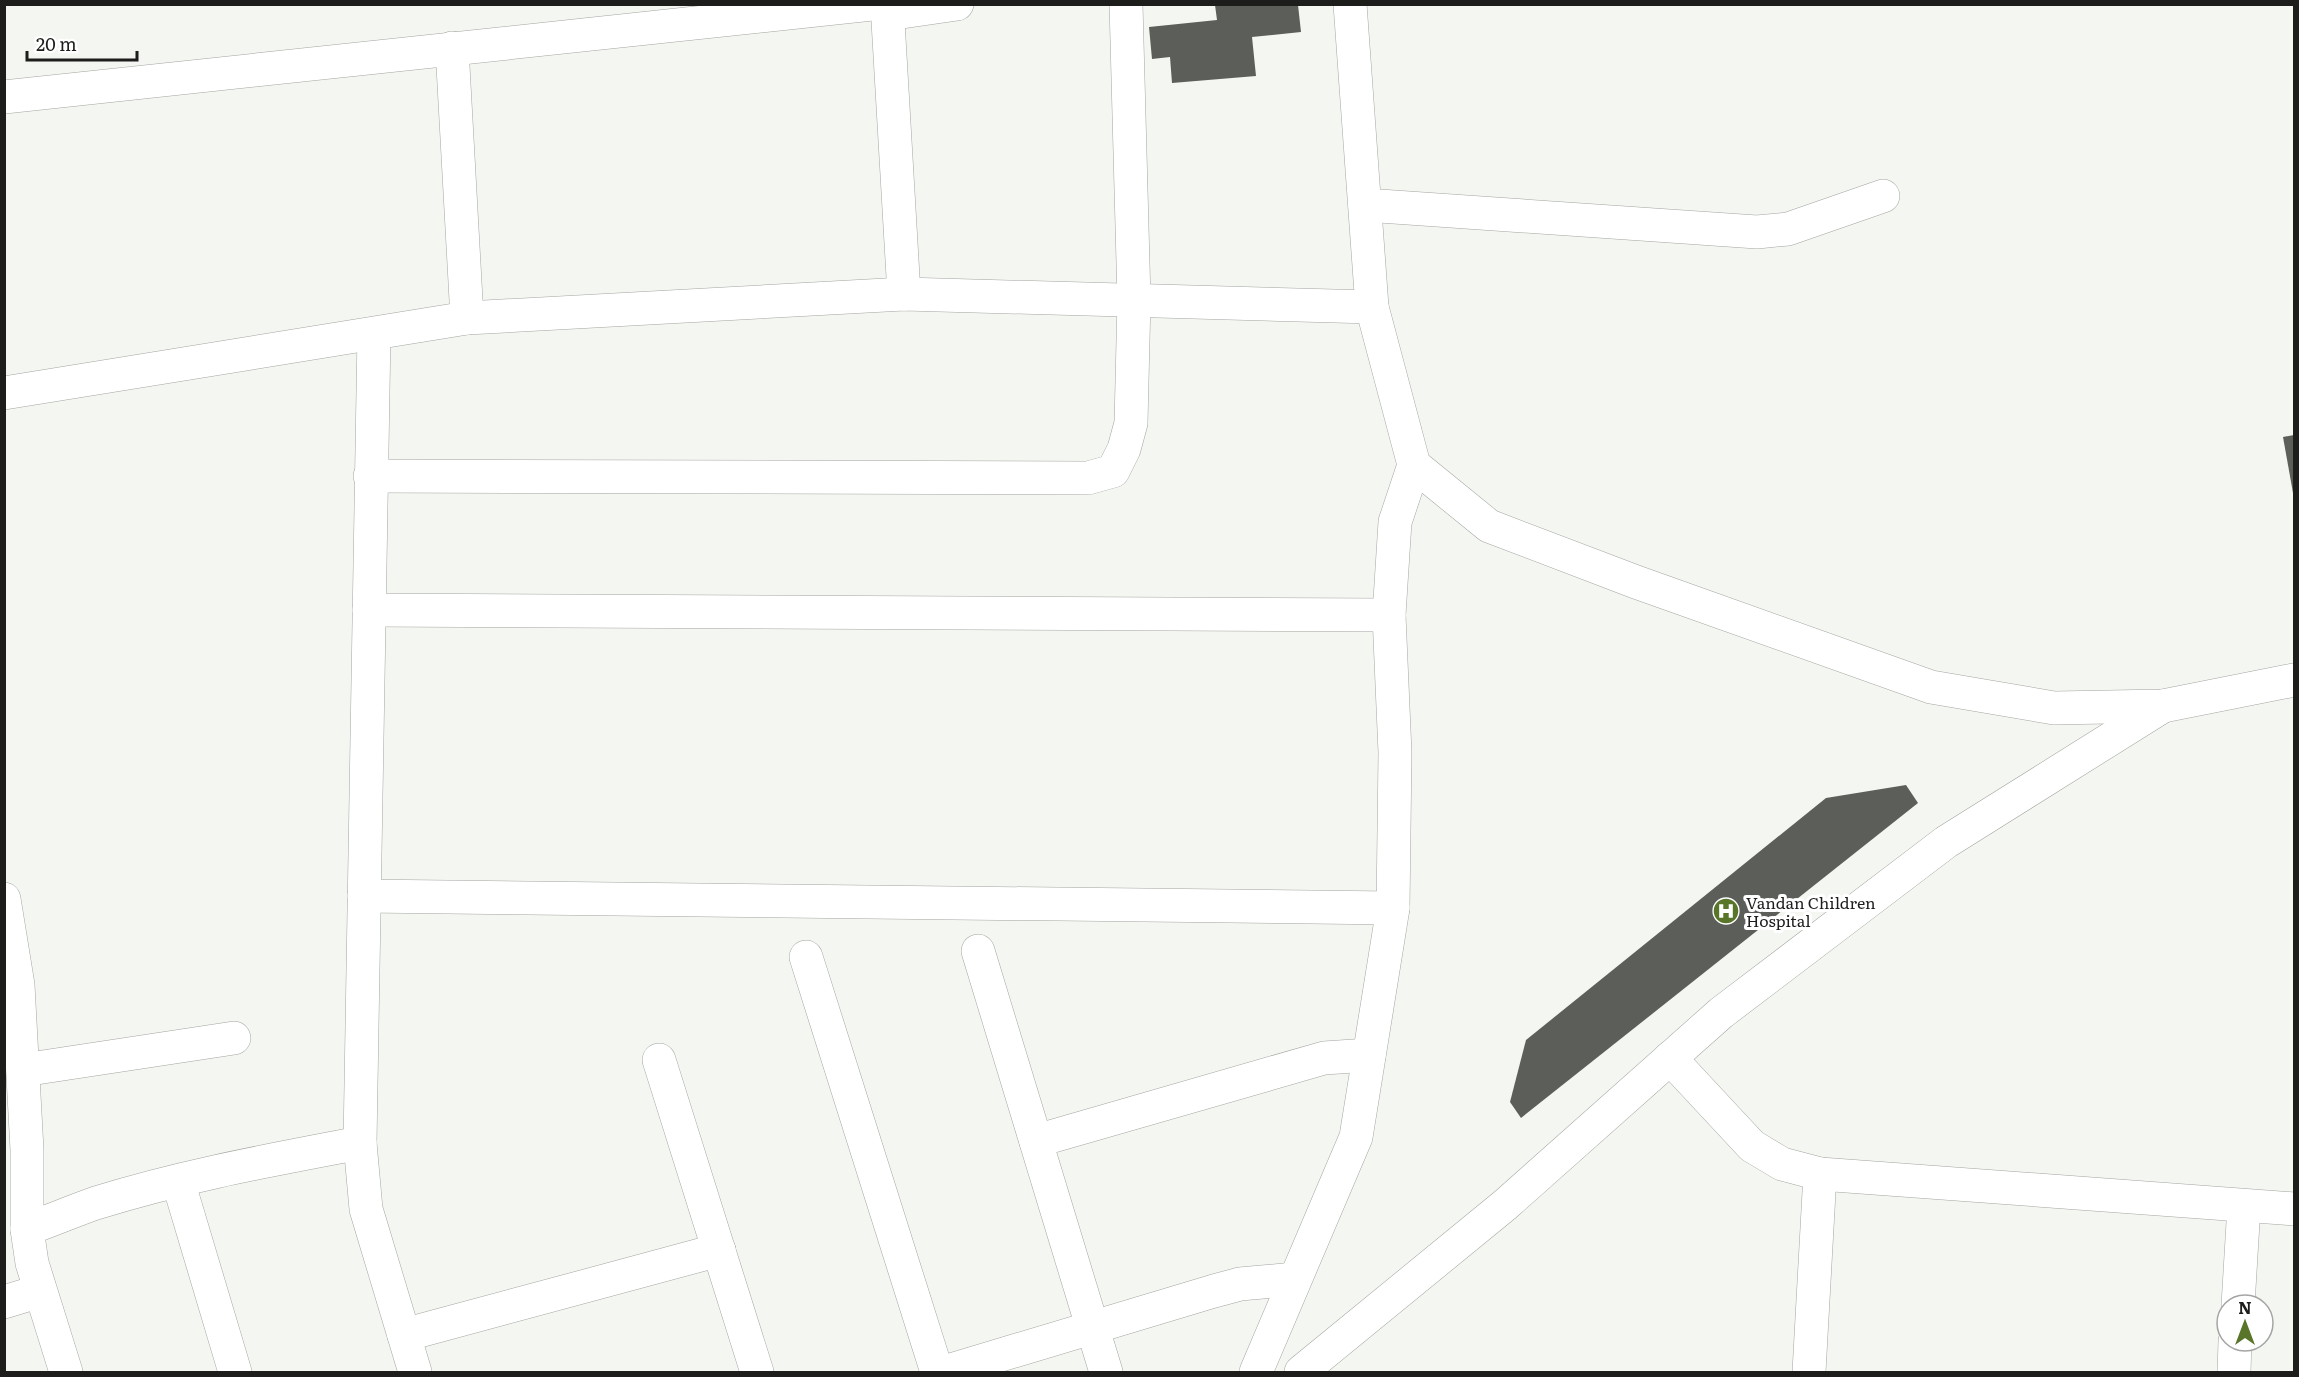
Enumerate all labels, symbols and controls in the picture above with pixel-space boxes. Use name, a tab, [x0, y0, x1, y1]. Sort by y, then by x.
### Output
scale bar	[27, 24, 136, 62]
text: 20 m	[36, 30, 77, 57]
place label: Vandan Children Hospital	[1746, 890, 1876, 932]
hospital icon: Vandan Children Hospital	[1711, 896, 1741, 926]
north arrow	[2215, 1293, 2275, 1353]
text: N	[2238, 1295, 2252, 1319]

